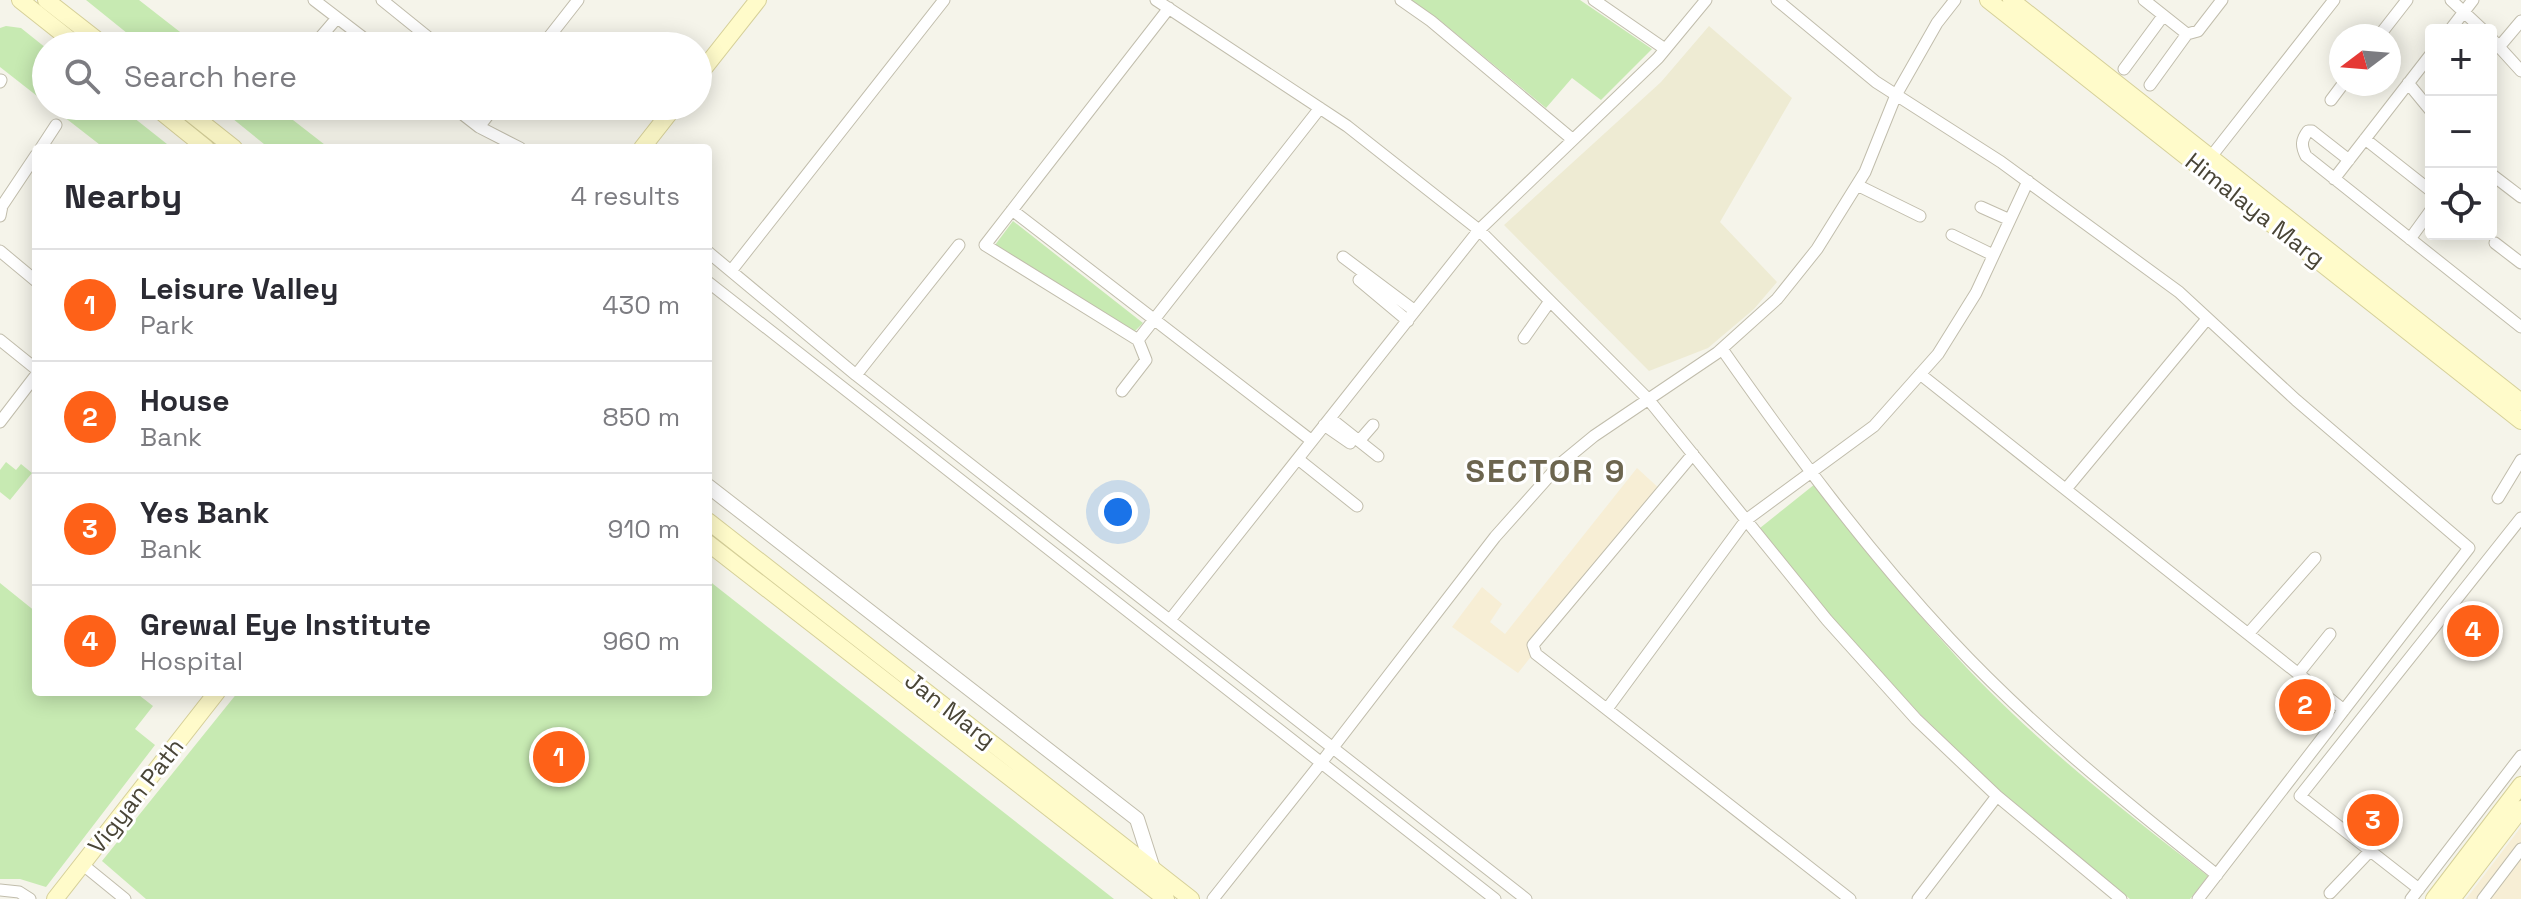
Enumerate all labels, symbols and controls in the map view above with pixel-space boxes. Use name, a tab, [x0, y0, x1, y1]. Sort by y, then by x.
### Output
north arrow	[2329, 24, 2401, 96]
map controls	[2425, 24, 2497, 240]
button: +	[2425, 24, 2497, 96]
search box	[32, 32, 712, 120]
icon: search	[60, 54, 104, 98]
text: Search here	[124, 57, 297, 96]
button: −	[2425, 96, 2497, 168]
street label: Himalaya Marg	[2179, 145, 2331, 274]
button: locate	[2425, 168, 2497, 240]
text: Nearby	[64, 175, 182, 218]
text: 4 results	[571, 179, 680, 213]
text: Leisure Valley	[140, 269, 338, 308]
text: 1	[84, 288, 96, 322]
text: 430 m	[602, 288, 680, 322]
text: Park	[140, 308, 194, 342]
text: House	[140, 381, 230, 420]
text: 2	[82, 400, 98, 434]
text: 850 m	[603, 400, 680, 434]
text: Bank	[140, 420, 202, 454]
district label: SECTOR 9	[1466, 451, 1626, 491]
your location	[1098, 492, 1138, 532]
text: Yes Bank	[140, 493, 269, 532]
text: 3	[82, 512, 98, 546]
text: 910 m	[608, 512, 680, 546]
text: Bank	[140, 532, 202, 566]
pin: 4	[2447, 601, 2499, 661]
text: Grewal Eye Institute	[140, 605, 431, 644]
text: 4	[82, 624, 98, 658]
text: 960 m	[602, 624, 680, 658]
text: Hospital	[140, 644, 243, 678]
street label: Jan Marg	[899, 664, 1002, 755]
pin: 2	[2279, 675, 2331, 735]
pin: 1	[533, 727, 585, 787]
street label: Vigyan Path	[81, 732, 190, 860]
pin: 3	[2347, 790, 2399, 850]

